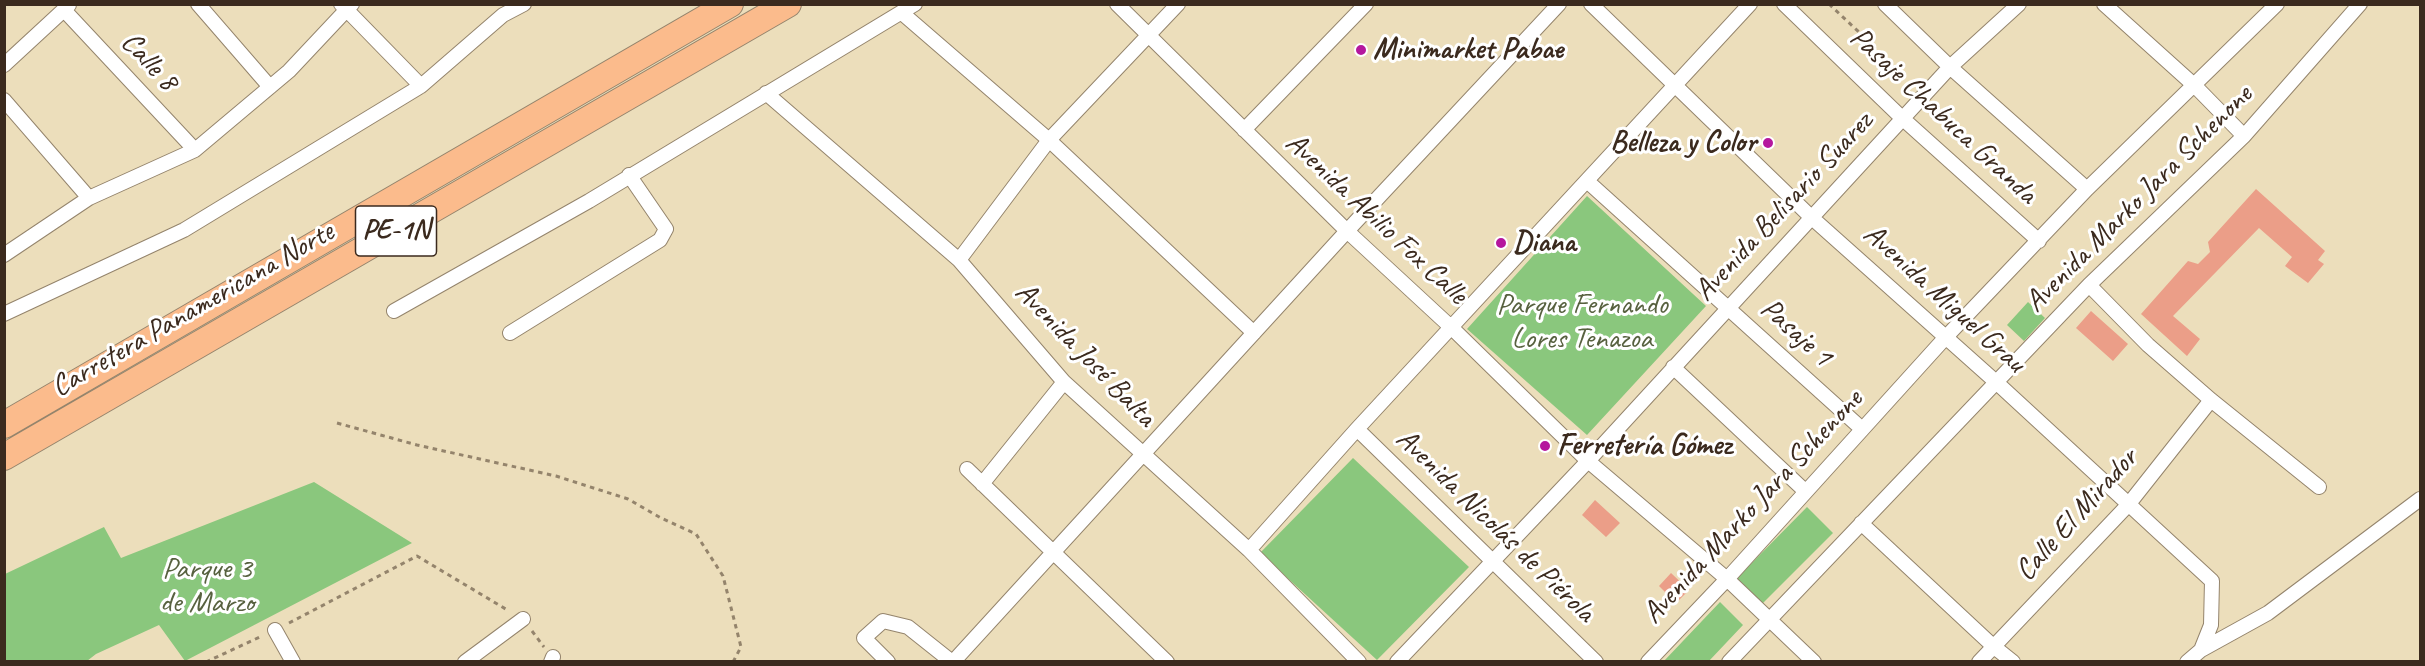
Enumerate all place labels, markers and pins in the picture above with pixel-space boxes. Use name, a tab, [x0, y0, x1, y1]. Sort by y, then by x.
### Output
place label: Minimarket Pabae	[1373, 32, 1563, 68]
marker: Minimarket Pabae	[1354, 43, 1368, 57]
place label: Belleza y Color	[1610, 125, 1756, 161]
marker: Belleza y Color	[1761, 136, 1775, 150]
place label: Diana	[1513, 225, 1576, 261]
marker: Diana	[1494, 236, 1508, 250]
place label: Ferretería Gómez	[1557, 428, 1731, 464]
marker: Ferretería Gómez	[1538, 439, 1552, 453]

